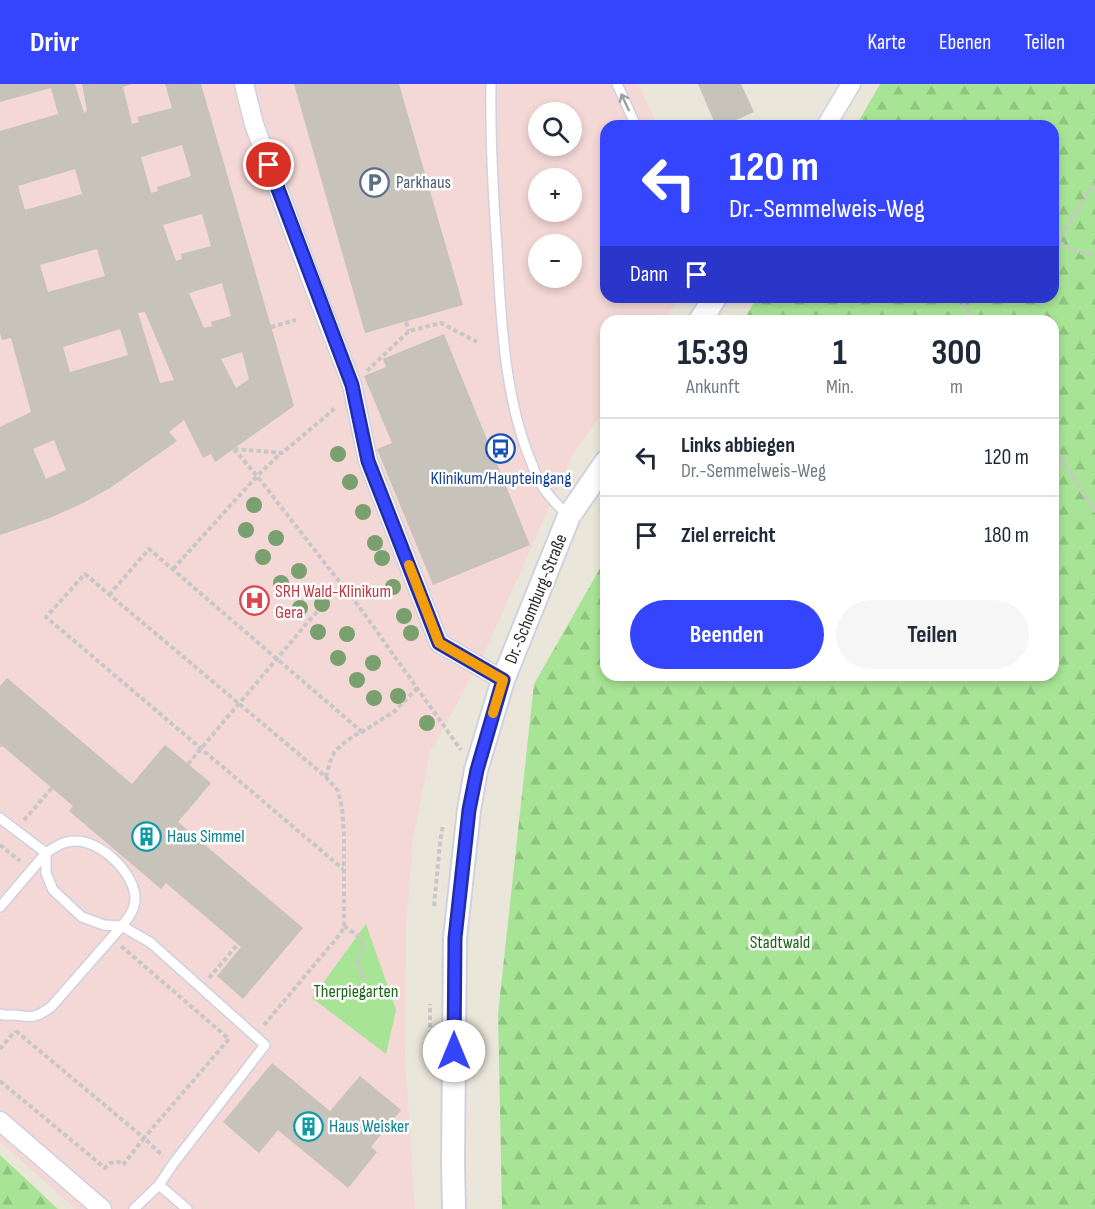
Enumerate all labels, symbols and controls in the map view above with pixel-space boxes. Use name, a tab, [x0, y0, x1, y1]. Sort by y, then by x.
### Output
text: Drivr	[30, 26, 79, 59]
text: Karte	[868, 30, 906, 55]
text: Ebenen	[939, 30, 991, 55]
text: Teilen	[1024, 30, 1065, 55]
one-way arrow	[618, 93, 630, 111]
map controls	[528, 102, 582, 288]
button: search	[528, 102, 582, 156]
pin	[243, 139, 294, 190]
text: 120 m	[729, 142, 819, 193]
icon: left	[630, 144, 708, 222]
icon: arrive	[252, 148, 285, 181]
parking icon: Parkhaus	[359, 166, 391, 198]
button: +	[528, 168, 582, 222]
place label: Parkhaus	[396, 172, 451, 193]
text: Dr.-Semmelweis-Weg	[729, 193, 925, 225]
button: −	[528, 234, 582, 288]
icon: arrive	[680, 258, 713, 291]
text: Dann	[630, 261, 668, 288]
text: 15:39	[677, 332, 749, 375]
text: 1	[833, 332, 847, 375]
text: 300	[931, 332, 982, 375]
text: Ankunft	[686, 375, 740, 399]
text: Min.	[826, 375, 854, 399]
text: m	[950, 375, 963, 399]
text: Links abbiegen	[681, 432, 795, 459]
bus stop icon: Klinikum/Haupteingang	[485, 433, 517, 465]
icon: left	[630, 441, 663, 474]
text: 120 m	[985, 444, 1029, 471]
text: Dr.-Semmelweis-Weg	[681, 459, 826, 483]
place label: Klinikum/Haupteingang	[431, 468, 571, 489]
icon: arrive	[630, 519, 663, 552]
text: Ziel erreicht	[681, 522, 776, 549]
text: 180 m	[984, 522, 1029, 549]
street label: Dr.-Schomburg-Straße	[500, 531, 572, 667]
place label: SRH Wald-Klinikum Gera	[275, 581, 391, 623]
hospital icon: SRH Wald-Klinikum Gera	[238, 585, 270, 617]
button: Beenden	[630, 600, 824, 669]
button: Teilen	[836, 600, 1029, 669]
building icon: Haus Simmel	[130, 820, 162, 852]
place label: Haus Simmel	[167, 826, 245, 847]
park label: Stadtwald	[750, 932, 810, 953]
park label: Therpiegarten	[314, 981, 398, 1002]
position arrow	[422, 1019, 486, 1083]
building icon: Haus Weisker	[292, 1110, 324, 1142]
place label: Haus Weisker	[329, 1116, 409, 1137]

